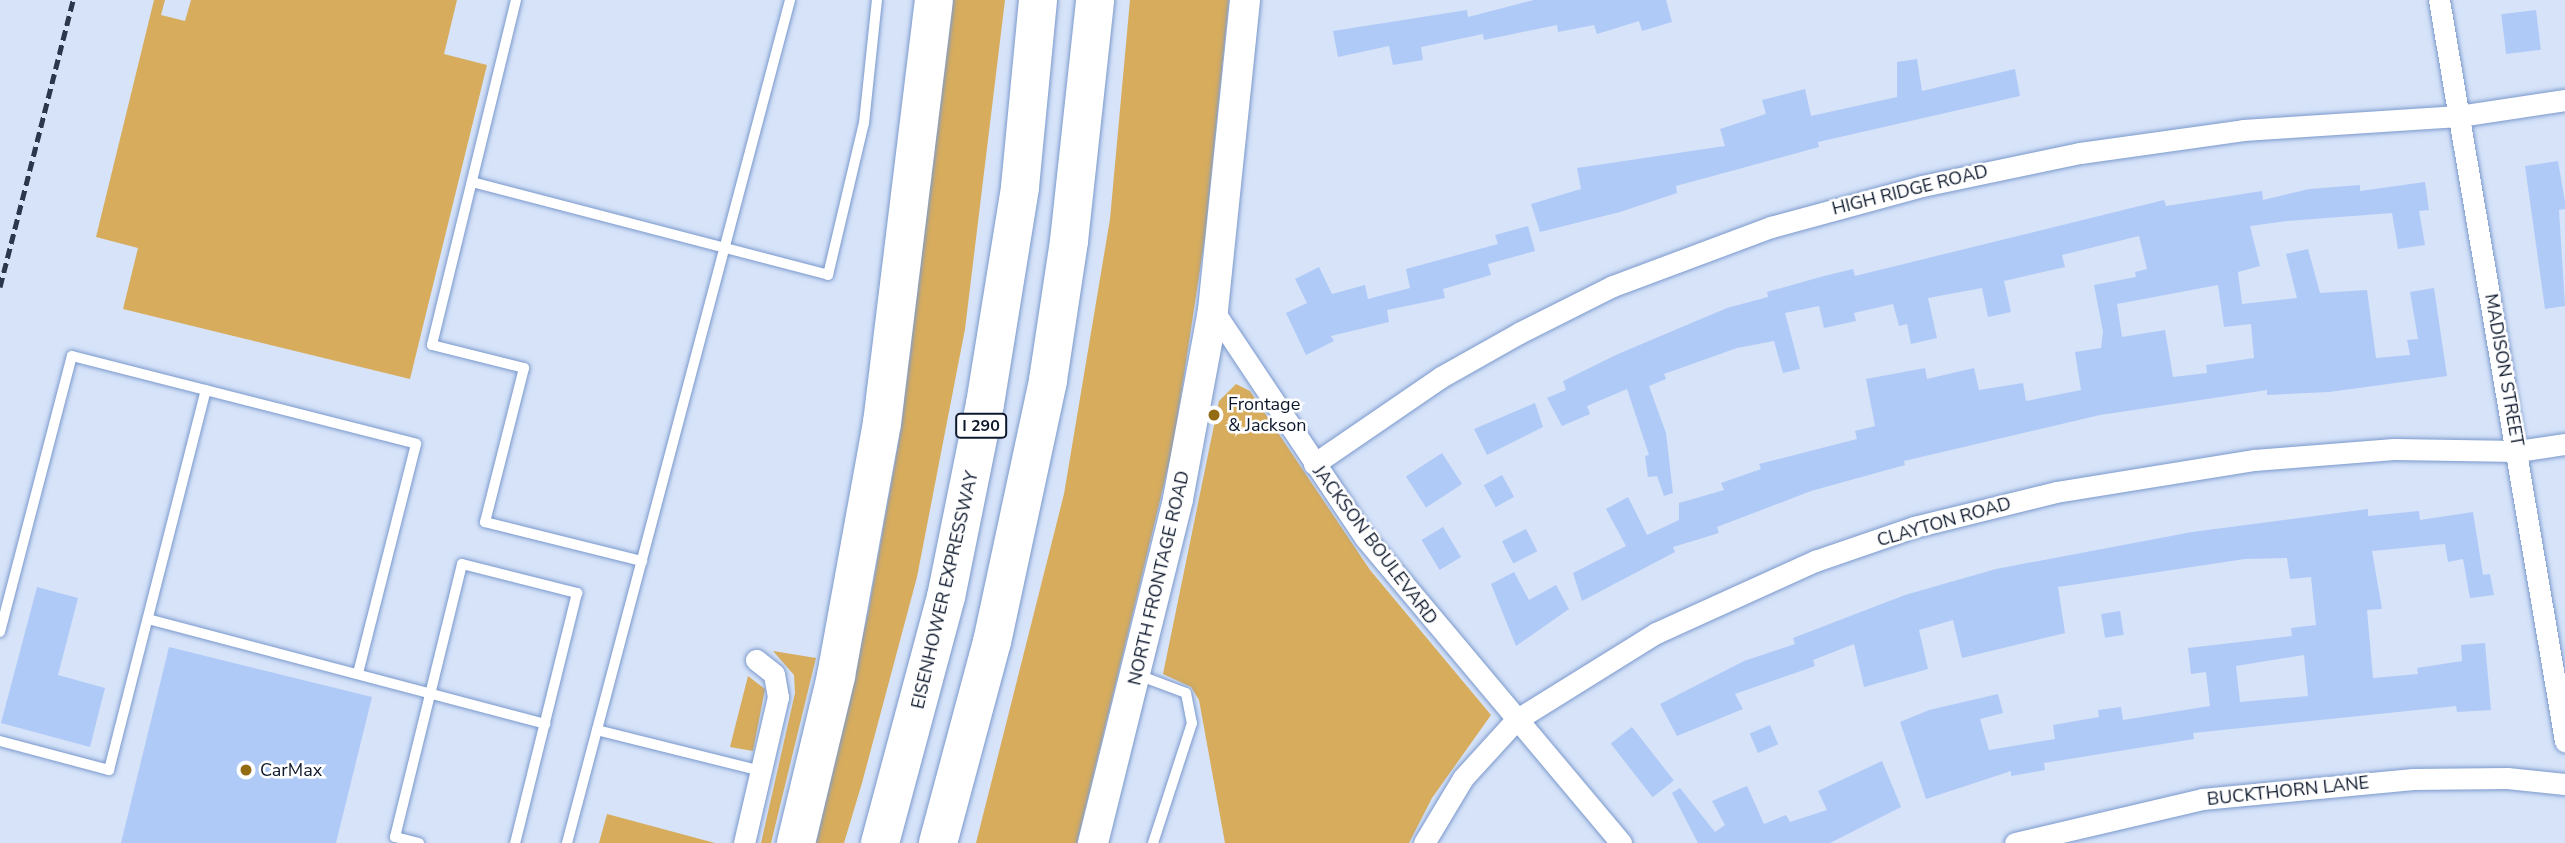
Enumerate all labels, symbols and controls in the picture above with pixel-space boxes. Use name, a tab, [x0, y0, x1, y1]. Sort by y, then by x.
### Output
street label: HIGH RIDGE ROAD	[1830, 160, 1990, 220]
street label: MADISON STREET	[2480, 292, 2528, 448]
place label: Frontage & Jackson	[1228, 394, 1307, 436]
marker: Frontage & Jackson	[1206, 407, 1222, 423]
road number: I 290	[955, 414, 1007, 438]
street label: JACKSON BOULEVARD	[1308, 461, 1442, 629]
street label: EISENHOWER EXPRESSWAY	[907, 469, 983, 711]
street label: NORTH FRONTAGE ROAD	[1124, 469, 1194, 687]
street label: CLAYTON ROAD	[1875, 493, 2013, 551]
place label: CarMax	[260, 759, 322, 781]
marker: CarMax	[238, 762, 254, 778]
street label: BUCKTHORN LANE	[2206, 772, 2370, 810]

